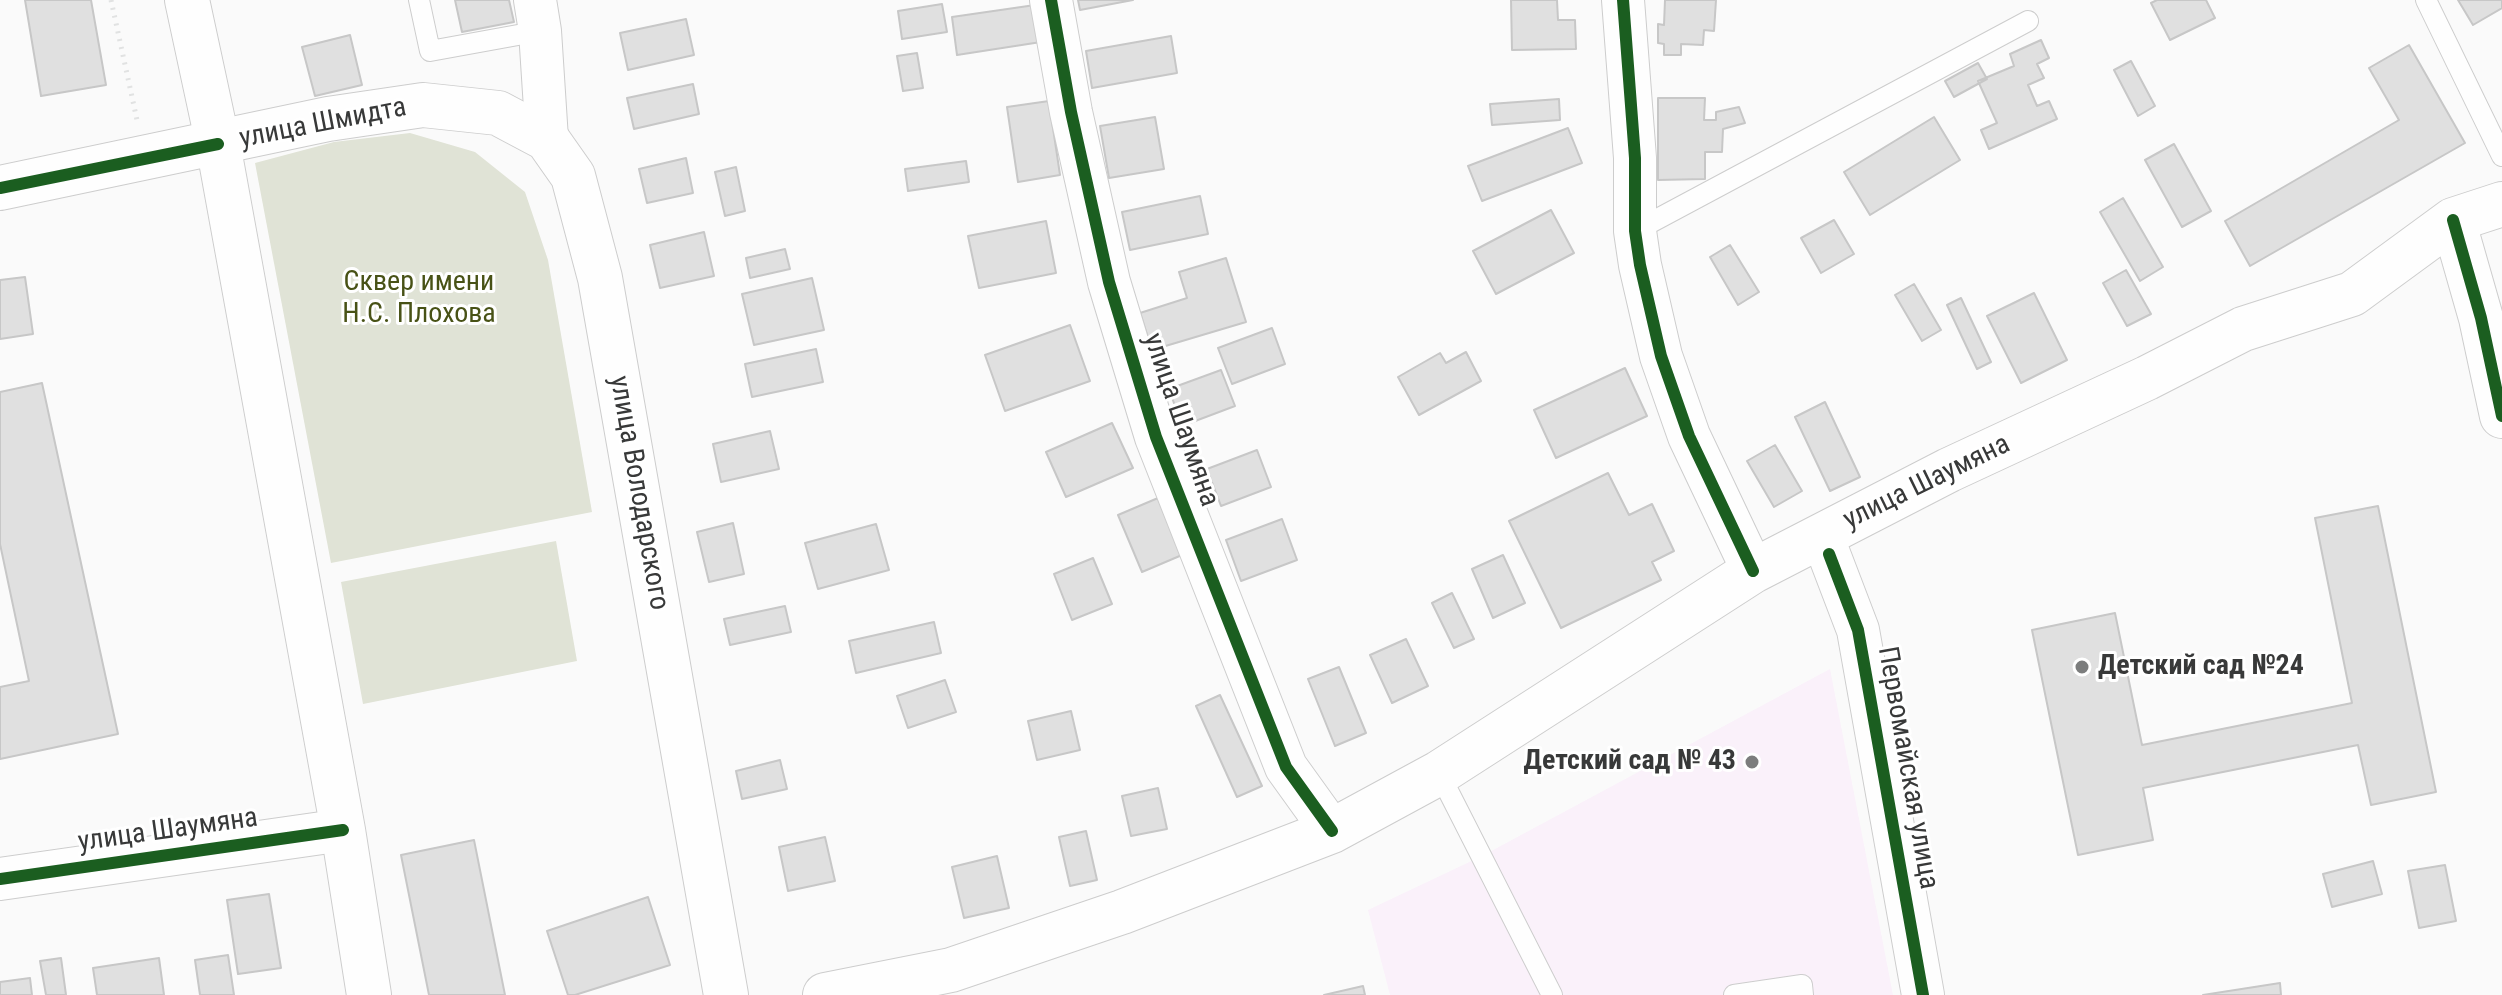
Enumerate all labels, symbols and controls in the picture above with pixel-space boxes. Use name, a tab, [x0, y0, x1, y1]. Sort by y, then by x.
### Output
street label: улица Шмидта	[237, 91, 409, 157]
park label: Сквер имени Н.С. Плохова	[342, 266, 496, 332]
street label: улица Шаумяна	[1135, 329, 1225, 511]
street label: улица Володарского	[601, 373, 675, 613]
street label: улица Шаумяна	[1838, 428, 2016, 538]
street label: Первомайская улица	[1869, 644, 1945, 892]
place label: Детский сад №24	[2098, 650, 2304, 684]
marker: Детский сад №24	[2073, 658, 2091, 676]
place label: Детский сад № 43	[1524, 745, 1736, 779]
marker: Детский сад № 43	[1743, 753, 1761, 771]
street label: улица Шаумяна	[76, 802, 260, 860]

